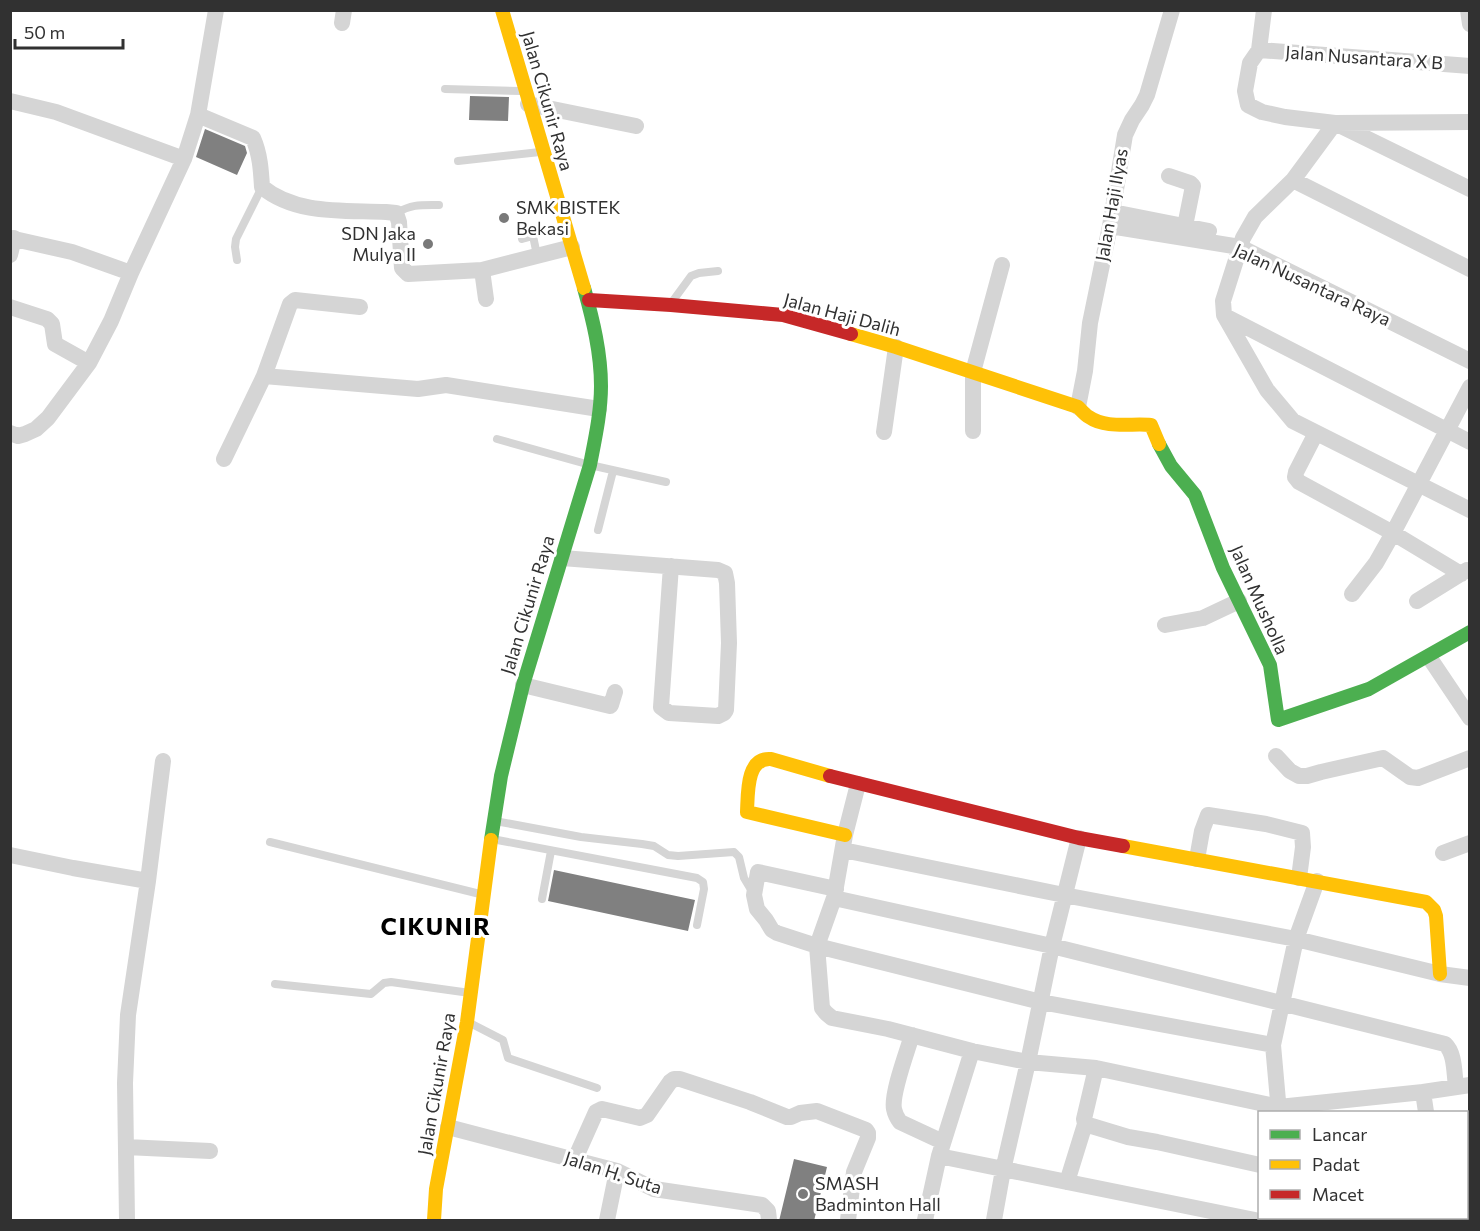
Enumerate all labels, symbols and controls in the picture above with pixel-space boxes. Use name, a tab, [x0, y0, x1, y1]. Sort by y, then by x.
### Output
scale bar	[15, 12, 123, 50]
text: 50 m	[24, 21, 65, 43]
street label: Jalan Cikunir Raya	[517, 28, 578, 173]
street label: Jalan Nusantara X B	[1285, 41, 1444, 73]
street label: Jalan Haji Ilyas	[1090, 147, 1132, 263]
place label: SMK BISTEK Bekasi	[516, 196, 621, 239]
marker: SMK BISTEK Bekasi	[497, 211, 511, 225]
place label: SDN Jaka Mulya II	[341, 222, 416, 265]
marker: SDN Jaka Mulya II	[421, 237, 435, 251]
street label: Jalan Nusantara Raya	[1231, 238, 1394, 330]
street label: Jalan Haji Dalih	[781, 288, 903, 340]
street label: Jalan Cikunir Raya	[495, 532, 559, 677]
street label: Jalan Musholla	[1226, 541, 1294, 658]
district label: CIKUNIR	[381, 911, 491, 940]
street label: Jalan Cikunir Raya	[413, 1011, 459, 1157]
legend	[1258, 1111, 1468, 1219]
text: Lancar	[1312, 1123, 1368, 1145]
street label: Jalan H. Suta	[562, 1146, 665, 1198]
text: Padat	[1312, 1153, 1360, 1175]
place label: SMASH Badminton Hall	[815, 1172, 941, 1215]
text: Macet	[1312, 1183, 1364, 1205]
marker: SMASH Badminton Hall	[796, 1187, 810, 1201]

